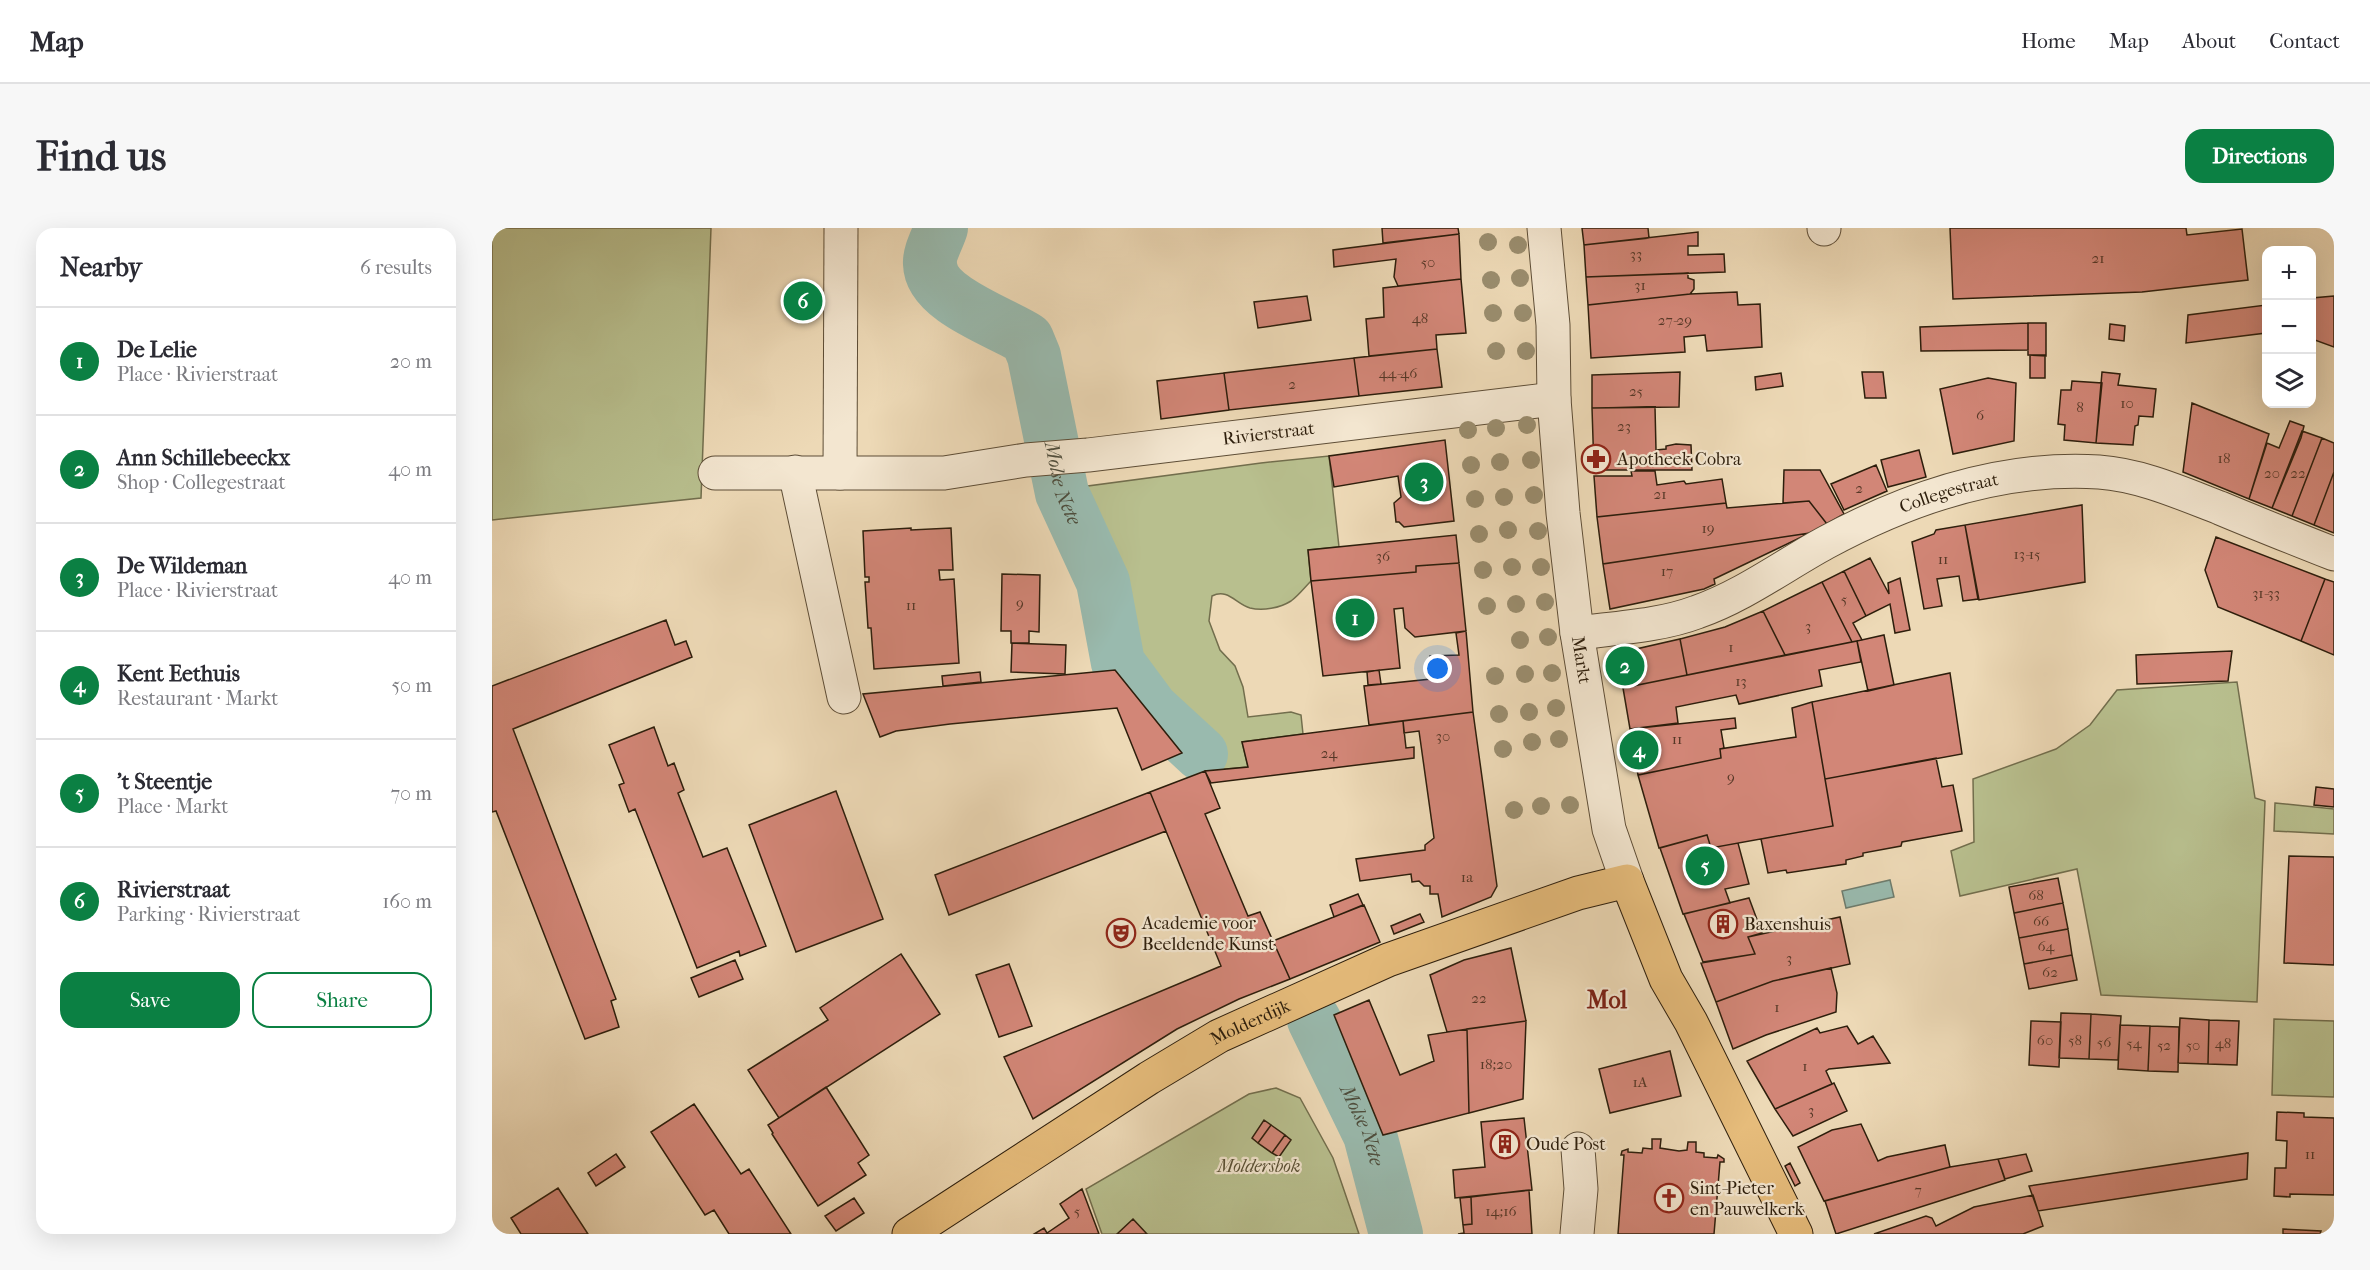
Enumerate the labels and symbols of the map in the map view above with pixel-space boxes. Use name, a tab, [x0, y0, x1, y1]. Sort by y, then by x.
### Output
house number: 33	[1630, 245, 1642, 263]
house number: 21	[2091, 249, 2105, 267]
house number: 50	[1421, 253, 1435, 271]
house number: 31	[1634, 276, 1646, 294]
pin: 6	[784, 278, 822, 324]
house number: 48	[1412, 309, 1428, 327]
house number: 27-29	[1658, 311, 1692, 329]
house number: 44-46	[1379, 364, 1418, 382]
house number: 2	[1288, 375, 1296, 393]
house number: 25	[1629, 382, 1643, 400]
house number: 10	[2120, 394, 2134, 412]
house number: 8	[2076, 398, 2084, 416]
house number: 6	[1976, 406, 1985, 424]
house number: 23	[1617, 417, 1631, 435]
street label: Rivierstraat	[1221, 418, 1316, 450]
water label: Molse Nete	[1039, 438, 1086, 529]
pharmacy icon: Apotheek Cobra	[1580, 443, 1612, 475]
place label: Apotheek Cobra	[1616, 449, 1742, 470]
house number: 18	[2218, 449, 2230, 467]
pin: 3	[1404, 460, 1444, 504]
house number: 20	[2264, 464, 2280, 482]
house number: 22	[2290, 464, 2306, 482]
street label: Collegestraat	[1897, 469, 2001, 518]
house number: 2	[1855, 479, 1863, 497]
house number: 21	[1653, 485, 1667, 503]
house number: 19	[1701, 519, 1715, 537]
house number: 13-15	[2013, 545, 2041, 563]
house number: 36	[1376, 547, 1391, 565]
house number: 11	[1938, 550, 1948, 568]
house number: 17	[1661, 562, 1673, 580]
house number: 31-33	[2252, 584, 2280, 602]
house number: 5	[1841, 590, 1847, 608]
house number: 9	[1016, 594, 1024, 612]
house number: 11	[906, 596, 916, 614]
pin: 1	[1336, 596, 1374, 640]
house number: 3	[1805, 617, 1811, 635]
street label: Markt	[1567, 635, 1595, 686]
house number: 1	[1728, 638, 1734, 656]
pin: 2	[1606, 644, 1644, 688]
your location	[1423, 654, 1452, 683]
house number: 13	[1735, 672, 1747, 690]
house number: 30	[1436, 727, 1450, 745]
pin: 4	[1620, 728, 1658, 772]
house number: 11	[1672, 730, 1682, 748]
house number: 24	[1321, 744, 1338, 762]
house number: 9	[1727, 768, 1735, 786]
pin: 5	[1686, 844, 1724, 888]
house number: 1a	[1461, 868, 1474, 886]
house number: 68	[2028, 886, 2044, 904]
building icon: Baxenshuis	[1707, 908, 1739, 940]
house number: 66	[2033, 912, 2050, 930]
place label: Academie voor Beeldende Kunst	[1141, 913, 1275, 955]
place label: Baxenshuis	[1744, 914, 1831, 935]
theatre icon: Academie voor Beeldende Kunst	[1105, 917, 1137, 949]
house number: 64	[2038, 937, 2056, 955]
house number: 3	[1786, 949, 1792, 967]
house number: 62	[2042, 963, 2058, 981]
district label: Mol	[1587, 986, 1627, 1014]
house number: 22	[1471, 989, 1487, 1007]
street label: Molderdijk	[1207, 995, 1294, 1050]
house number: 1	[1774, 998, 1780, 1016]
house number: 60	[2037, 1031, 2053, 1049]
house number: 58	[2068, 1031, 2082, 1049]
house number: 56	[2097, 1033, 2112, 1051]
house number: 54	[2126, 1034, 2143, 1052]
house number: 48	[2215, 1034, 2231, 1052]
house number: 52	[2157, 1036, 2171, 1054]
house number: 50	[2186, 1036, 2200, 1054]
house number: 18;20	[1480, 1055, 1512, 1073]
house number: 1	[1802, 1057, 1808, 1075]
house number: 1A	[1632, 1073, 1648, 1091]
water label: Molse Nete	[1334, 1079, 1389, 1169]
house number: 3	[1808, 1101, 1814, 1119]
building icon: Oude Post	[1489, 1128, 1521, 1160]
place label: Oude Post	[1526, 1134, 1606, 1155]
house number: 11	[2305, 1145, 2315, 1163]
park label: Moldersbok	[1216, 1156, 1300, 1177]
place label: Sint-Pieter en Pauwelkerk	[1690, 1178, 1804, 1220]
house number: 7	[1914, 1181, 1922, 1199]
church icon: Sint-Pieter en Pauwelkerk	[1653, 1182, 1685, 1214]
house number: 5	[1074, 1202, 1080, 1220]
house number: 14;16	[1485, 1202, 1518, 1220]

